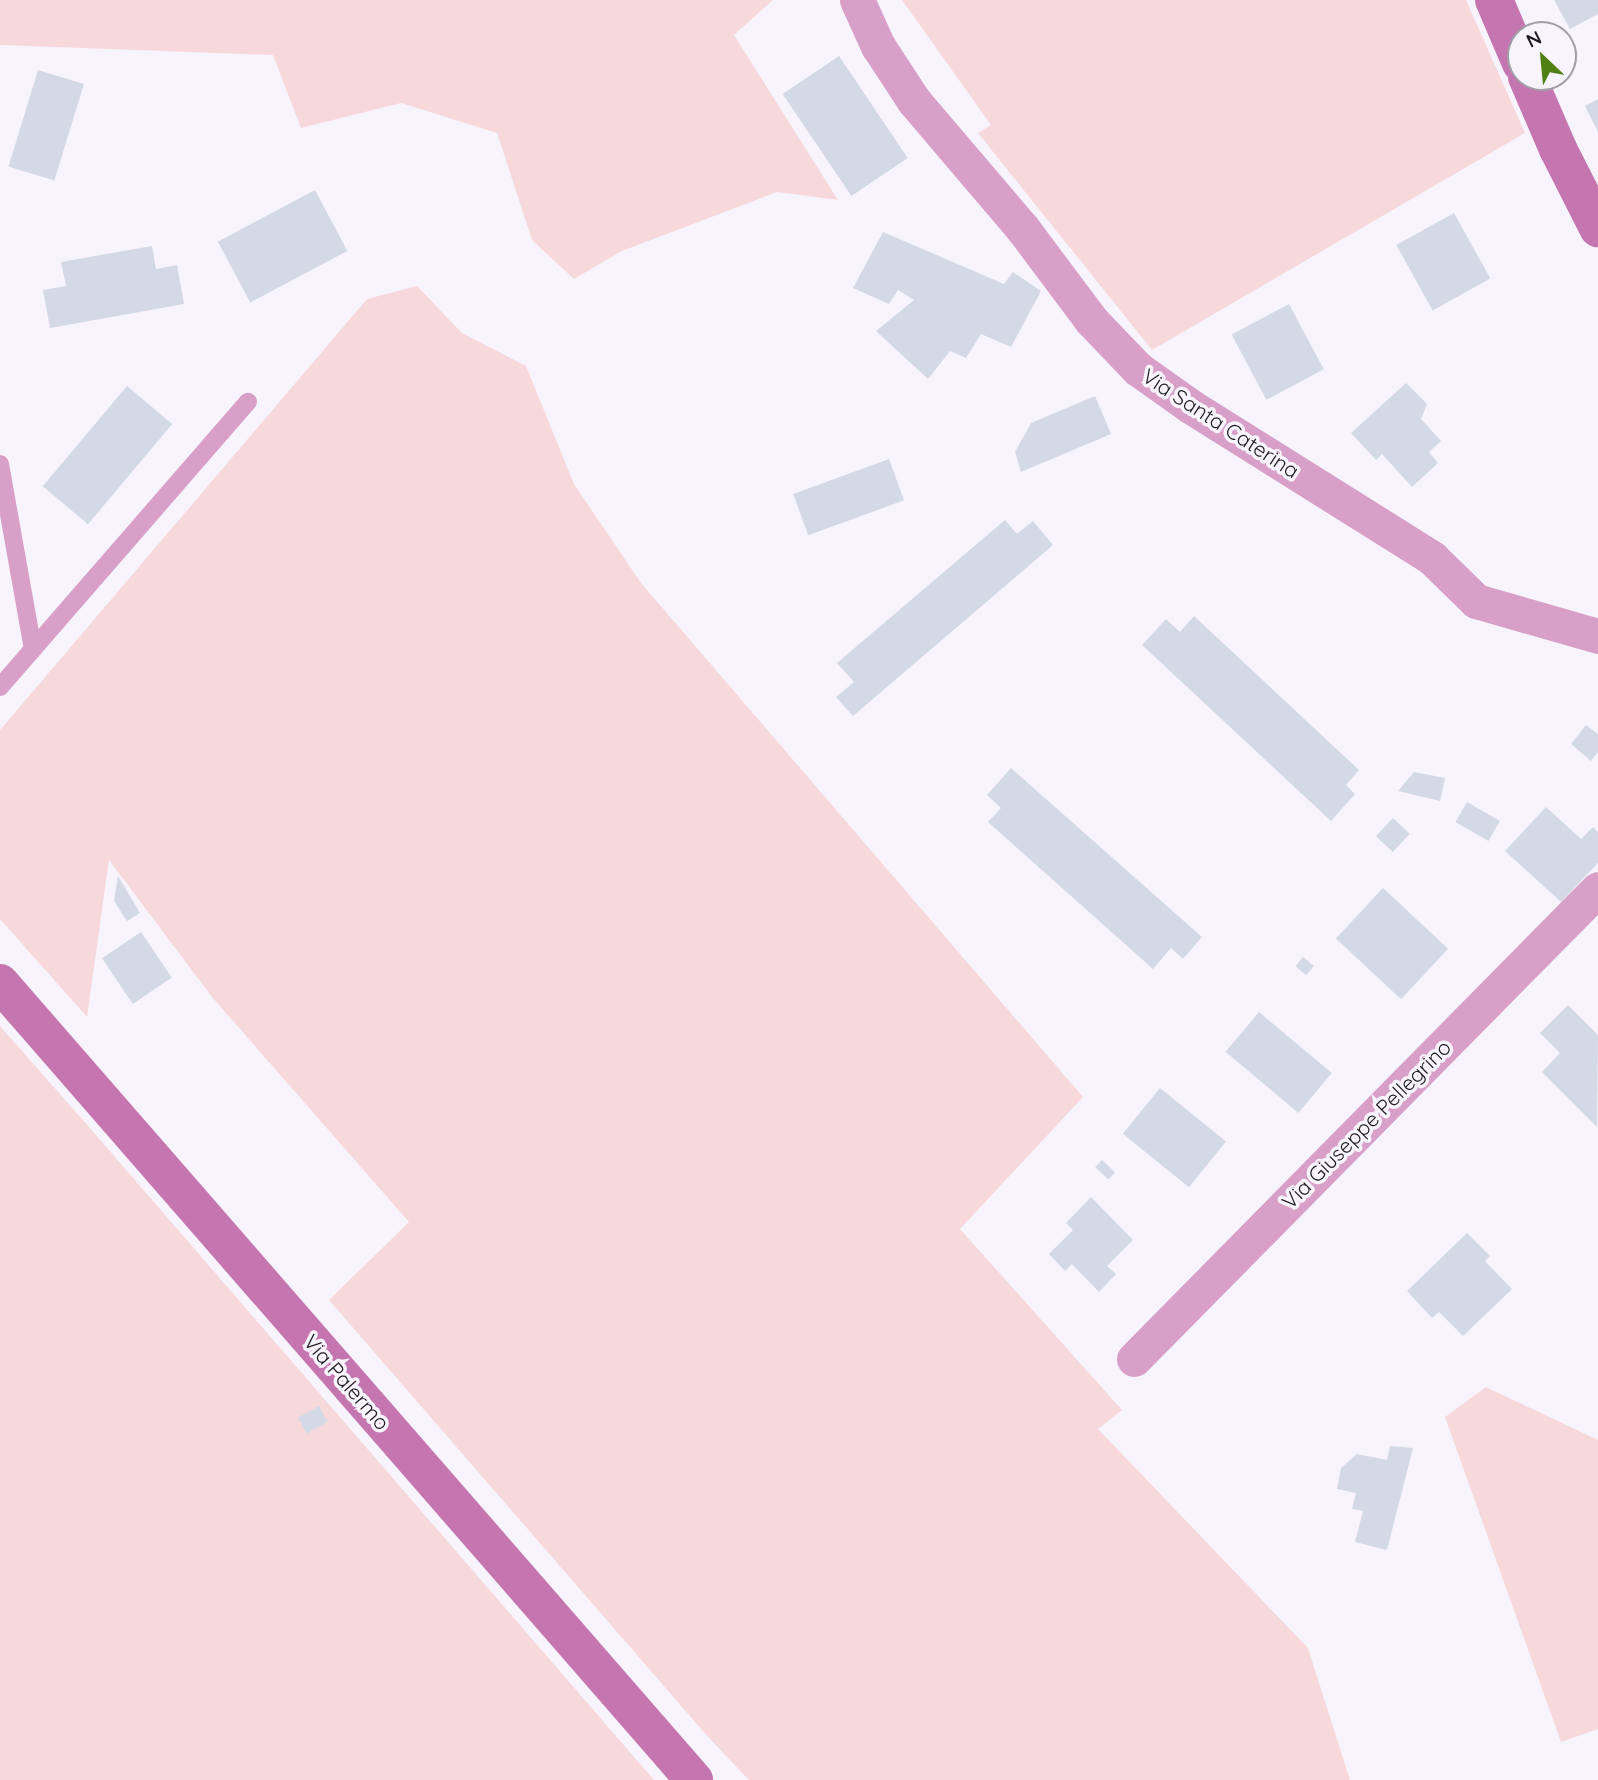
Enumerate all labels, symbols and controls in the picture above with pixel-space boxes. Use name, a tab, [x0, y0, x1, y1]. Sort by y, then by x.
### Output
north arrow	[1507, 21, 1577, 91]
text: N	[1522, 25, 1545, 53]
street label: Via Santa Caterina	[1138, 363, 1304, 483]
street label: Via Giuseppe Pellegrino	[1276, 1034, 1456, 1214]
street label: Via Palermo	[299, 1329, 395, 1435]

